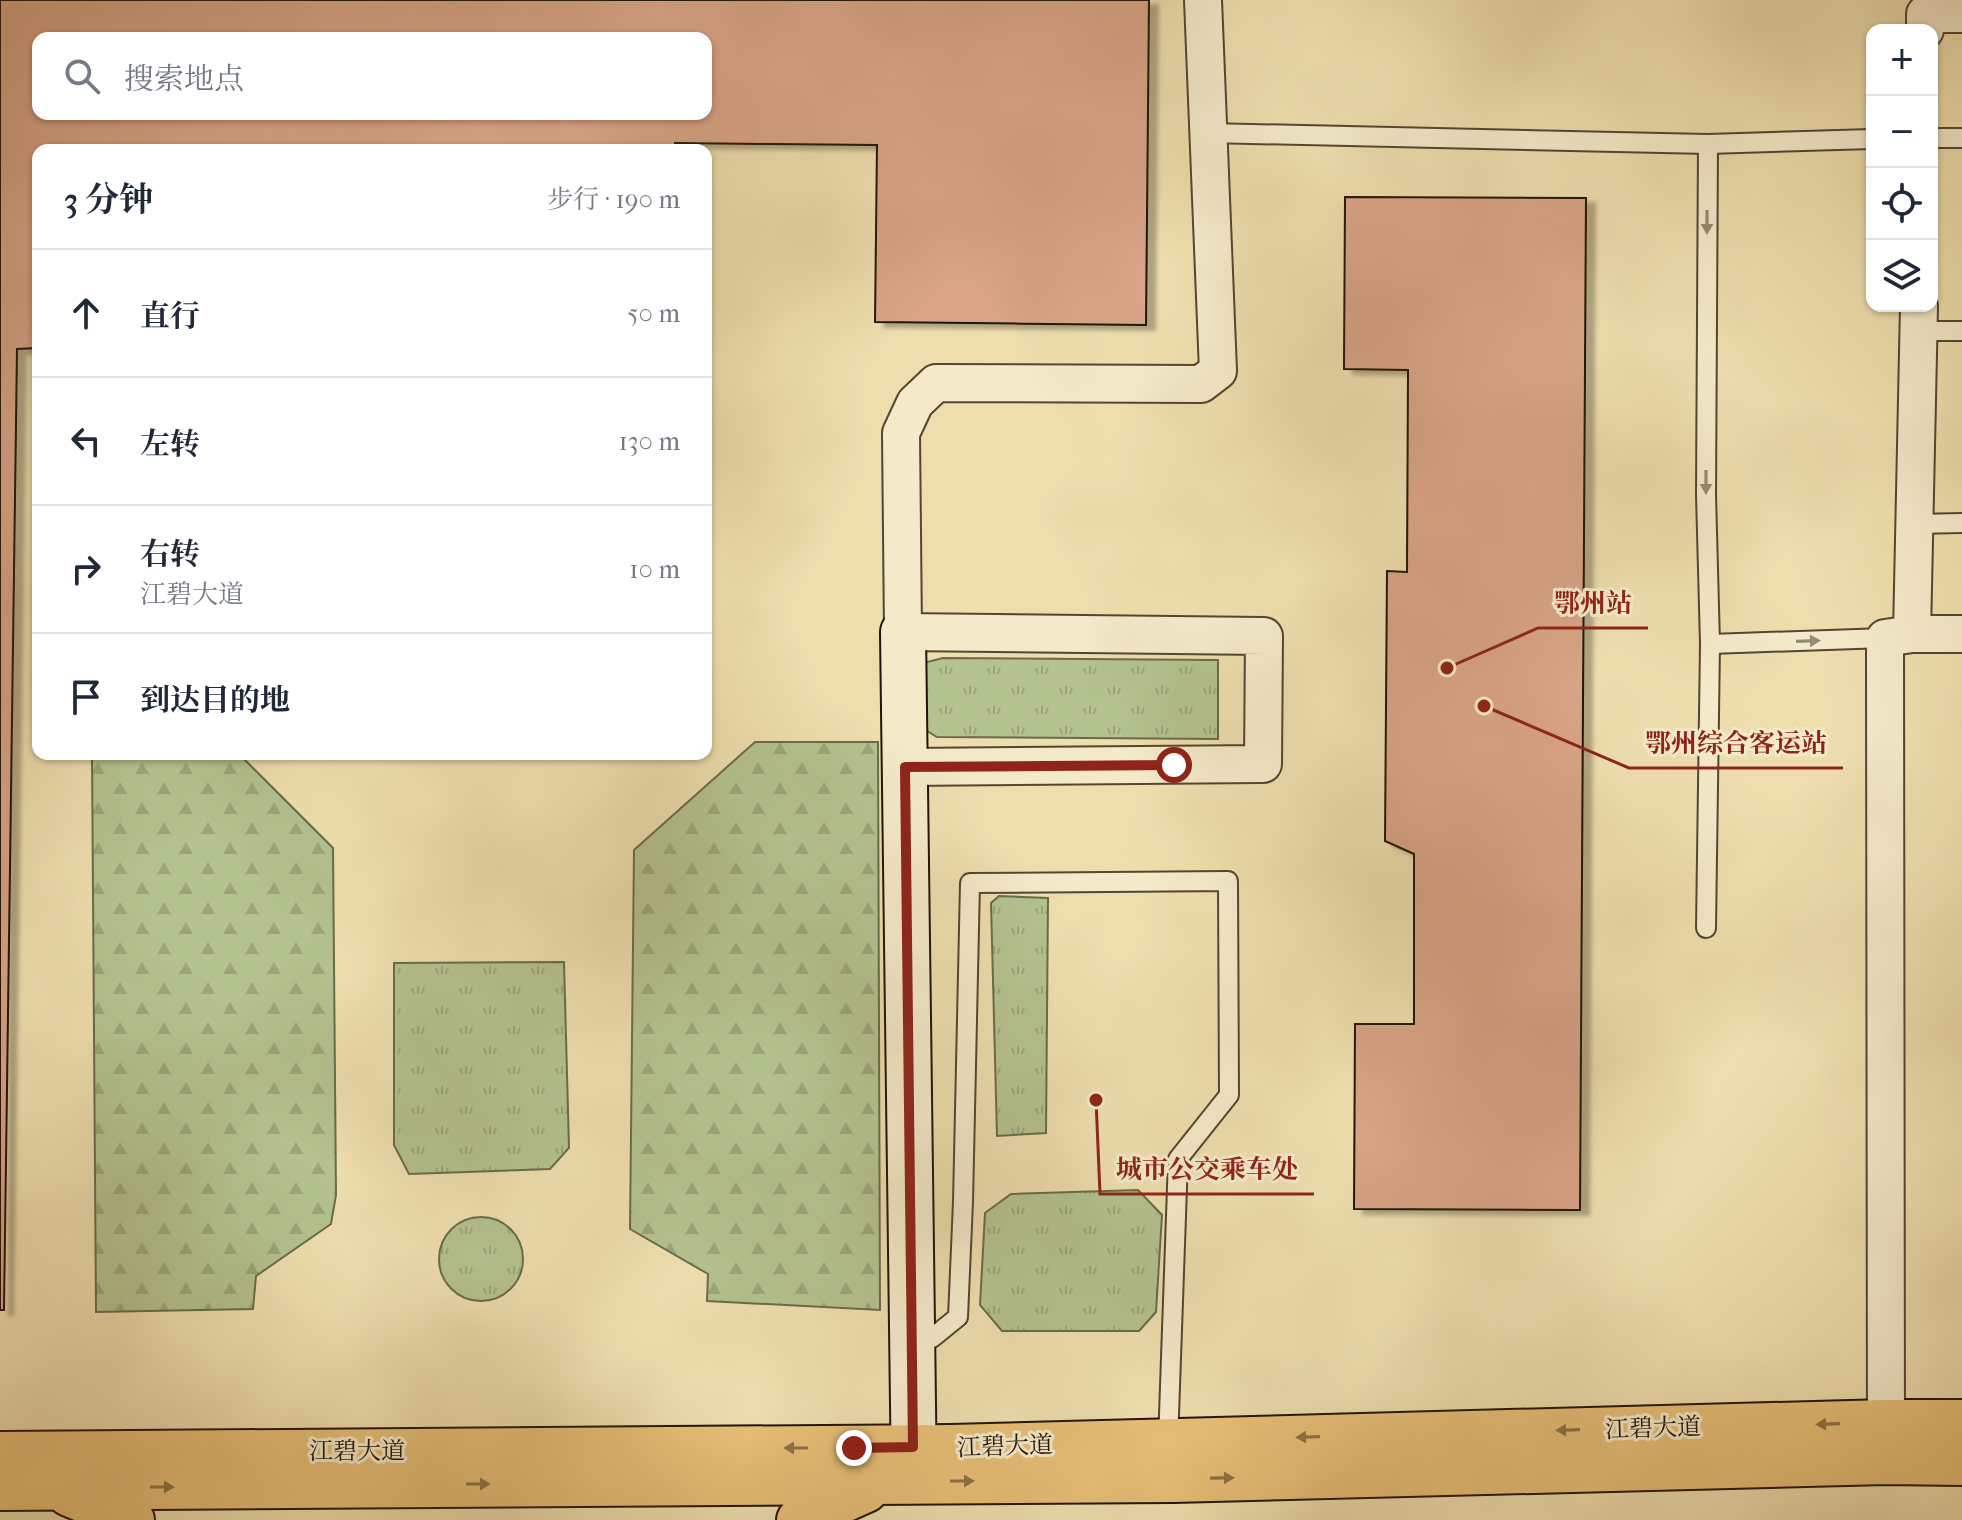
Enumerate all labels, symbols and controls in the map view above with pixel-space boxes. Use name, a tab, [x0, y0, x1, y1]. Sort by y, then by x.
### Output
map controls	[1866, 24, 1938, 312]
button: +	[1866, 24, 1938, 96]
search box	[32, 32, 712, 120]
icon: search	[60, 54, 104, 98]
text: 搜索地点	[124, 62, 244, 97]
button: −	[1866, 96, 1938, 168]
button: locate	[1866, 168, 1938, 240]
text: 3 分钟	[64, 180, 153, 220]
text: 步行 · 190 m	[547, 184, 680, 215]
one-way arrow	[1701, 210, 1713, 235]
button: layers	[1866, 240, 1938, 312]
icon: ahead	[64, 291, 108, 335]
text: 50 m	[627, 298, 680, 329]
text: 直行	[140, 299, 200, 334]
icon: left	[64, 419, 108, 463]
text: 130 m	[619, 426, 680, 457]
text: 左转	[140, 427, 200, 462]
one-way arrow	[1700, 470, 1712, 495]
text: 右转	[140, 537, 200, 572]
icon: right	[64, 547, 108, 591]
text: 10 m	[629, 554, 680, 585]
callout: 鄂州站	[1538, 578, 1648, 628]
text: 江碧大道	[140, 579, 244, 610]
text: 鄂州站	[1554, 588, 1632, 619]
one-way arrow	[1796, 634, 1821, 647]
icon: arrive	[64, 675, 108, 719]
text: 到达目的地	[140, 683, 290, 718]
callout: 鄂州综合客运站	[1629, 718, 1843, 768]
text: 鄂州综合客运站	[1645, 728, 1827, 759]
route start	[1156, 747, 1192, 783]
callout: 城市公交乘车处	[1100, 1144, 1314, 1194]
text: 城市公交乘车处	[1116, 1154, 1298, 1185]
street label: 江碧大道	[1605, 1412, 1701, 1444]
one-way arrow	[1815, 1417, 1840, 1430]
one-way arrow	[1555, 1424, 1580, 1437]
route end	[836, 1430, 872, 1466]
street label: 江碧大道	[957, 1430, 1053, 1462]
one-way arrow	[1295, 1431, 1320, 1444]
street label: 江碧大道	[309, 1437, 405, 1465]
one-way arrow	[783, 1442, 808, 1454]
one-way arrow	[1210, 1472, 1235, 1485]
one-way arrow	[950, 1475, 975, 1487]
one-way arrow	[466, 1478, 491, 1490]
one-way arrow	[150, 1480, 175, 1493]

